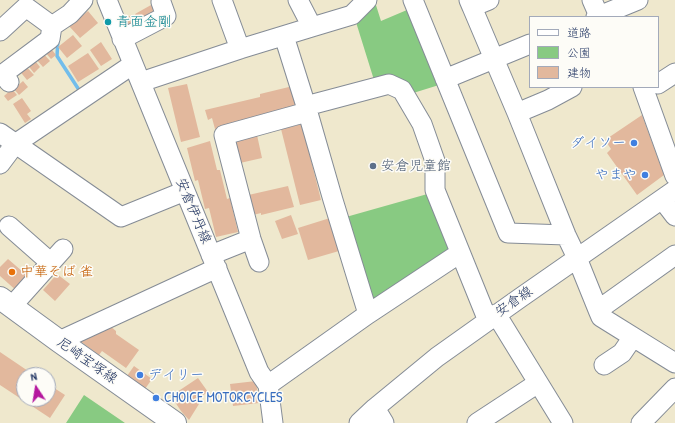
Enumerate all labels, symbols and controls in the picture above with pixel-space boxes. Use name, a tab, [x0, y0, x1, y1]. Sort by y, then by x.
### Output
place label: 青面金剛	[116, 14, 172, 30]
legend	[529, 16, 659, 88]
marker: 青面金剛	[103, 17, 113, 27]
text: 道路	[567, 24, 591, 41]
text: 公園	[567, 44, 591, 61]
text: 建物	[567, 64, 591, 81]
place label: ダイソー	[570, 135, 626, 151]
marker: ダイソー	[629, 138, 639, 148]
place label: 安倉児童館	[381, 158, 451, 174]
marker: 安倉児童館	[368, 161, 378, 171]
place label: やまや	[595, 167, 637, 183]
marker: やまや	[640, 170, 650, 180]
street label: 安倉伊丹線	[172, 176, 214, 246]
place label: 中華そば 雀	[20, 264, 93, 280]
marker: 中華そば 雀	[7, 267, 17, 277]
street label: 安倉線	[492, 283, 536, 321]
street label: 尼崎宝塚線	[54, 334, 120, 388]
north arrow	[16, 367, 56, 407]
place label: デイリー	[148, 367, 204, 383]
text: N	[29, 369, 38, 384]
marker: デイリー	[135, 370, 145, 380]
place label: CHOICE MOTORCYCLES	[164, 390, 283, 406]
marker: CHOICE MOTORCYCLES	[151, 393, 161, 403]

